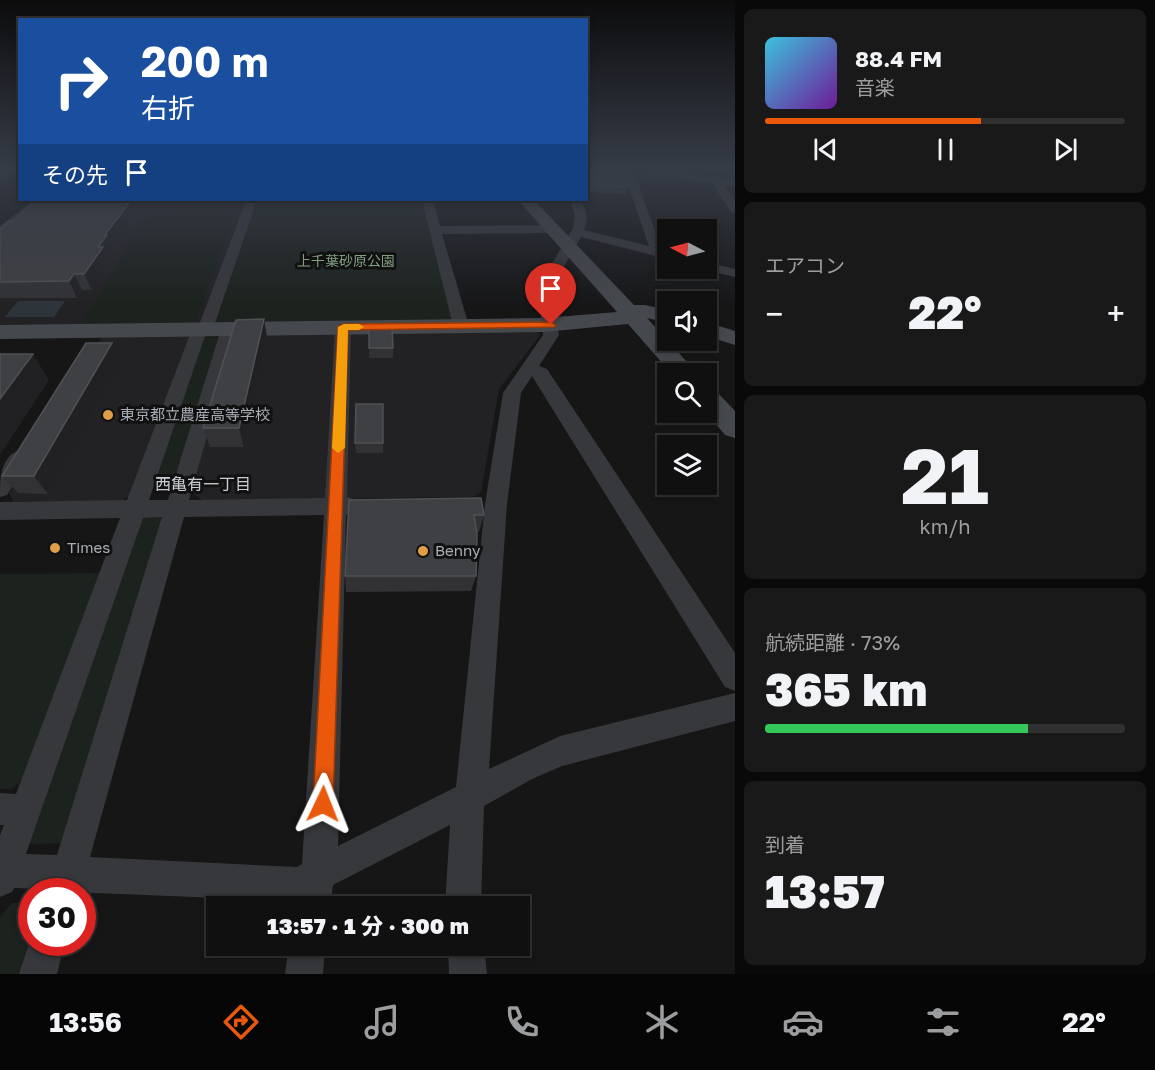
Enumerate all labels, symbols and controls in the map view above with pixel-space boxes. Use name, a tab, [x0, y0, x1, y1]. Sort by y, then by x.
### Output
text: 200 m	[141, 36, 268, 86]
icon: right	[42, 42, 120, 120]
text: 88.4 FM	[855, 45, 942, 72]
text: 音楽	[855, 75, 895, 99]
text: 右折	[141, 92, 195, 124]
icon: previous	[809, 133, 842, 166]
icon: pause	[929, 133, 962, 166]
icon: next	[1049, 133, 1082, 166]
icon: arrive	[120, 156, 153, 189]
text: その先	[42, 161, 108, 188]
north arrow	[657, 219, 717, 279]
map controls	[657, 219, 717, 495]
park label: 上千葉砂原公園	[297, 252, 395, 269]
text: エアコン	[765, 253, 845, 277]
pin	[525, 263, 576, 325]
icon: arrive	[534, 272, 567, 305]
text: 22°	[908, 285, 982, 339]
button: sound	[657, 291, 717, 351]
text: −	[765, 294, 783, 333]
text: +	[1107, 294, 1125, 333]
button: search	[657, 363, 717, 423]
place label: 東京都立農産高等学校	[120, 405, 270, 423]
marker: 東京都立農産高等学校	[101, 408, 115, 422]
text: 21	[901, 428, 989, 521]
button: layers	[657, 435, 717, 495]
district label: 西亀有一丁目	[155, 474, 251, 494]
text: km/h	[920, 514, 970, 538]
place label: Times	[67, 538, 110, 556]
marker: Times	[48, 541, 62, 555]
place label: Benny	[435, 541, 481, 559]
marker: Benny	[416, 544, 430, 558]
text: 航続距離 · 73%	[765, 630, 900, 654]
text: 365 km	[765, 662, 927, 716]
position arrow	[291, 772, 355, 836]
text: 到着	[765, 832, 805, 856]
text: 13:57	[765, 864, 885, 918]
speed limit sign: 30	[18, 878, 96, 956]
text: 13:57 · 1 分 · 300 m	[267, 912, 469, 939]
icon: directions	[220, 1001, 262, 1043]
icon: music	[361, 1001, 403, 1043]
icon: phone	[501, 1001, 543, 1043]
icon: climate	[641, 1001, 683, 1043]
icon: car	[782, 1001, 824, 1043]
icon: filters	[922, 1001, 964, 1043]
text: 13:56	[49, 1006, 122, 1038]
text: 22°	[1062, 1006, 1106, 1038]

